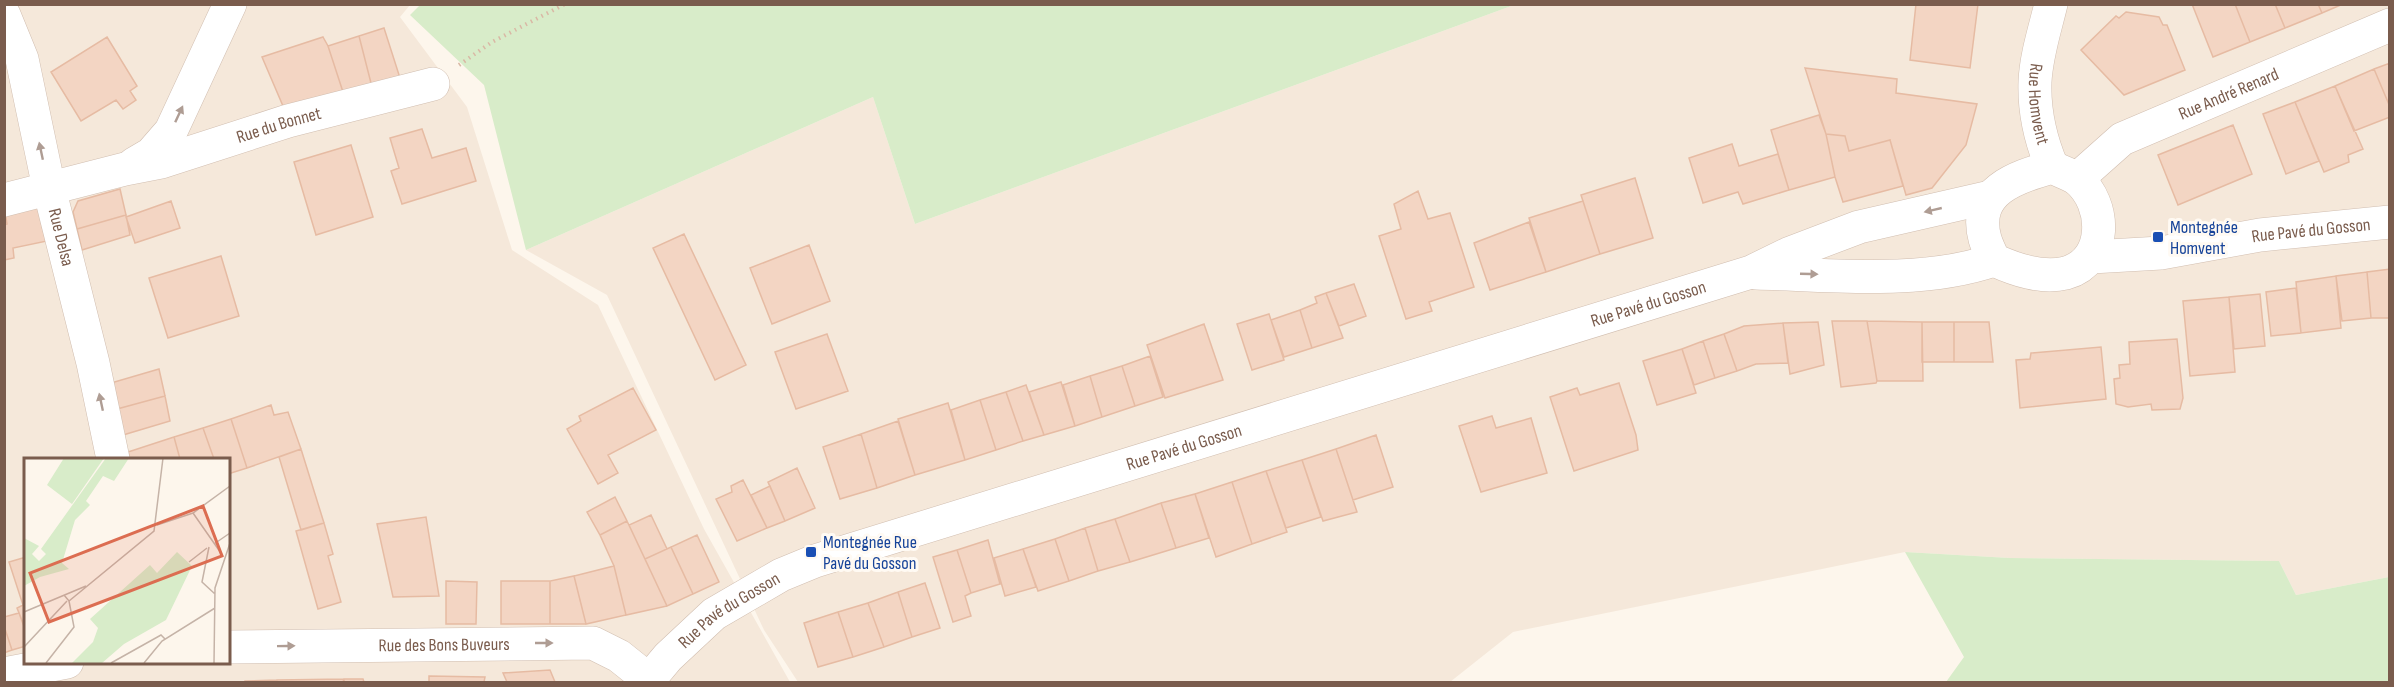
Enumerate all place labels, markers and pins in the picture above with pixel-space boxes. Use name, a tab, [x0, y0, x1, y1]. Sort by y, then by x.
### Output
place label: Montegnée Homvent	[2170, 217, 2238, 259]
marker: Montegnée Homvent	[2151, 230, 2165, 244]
place label: Montegnée Rue Pavé du Gosson	[823, 532, 917, 574]
marker: Montegnée Rue Pavé du Gosson	[804, 545, 818, 559]

